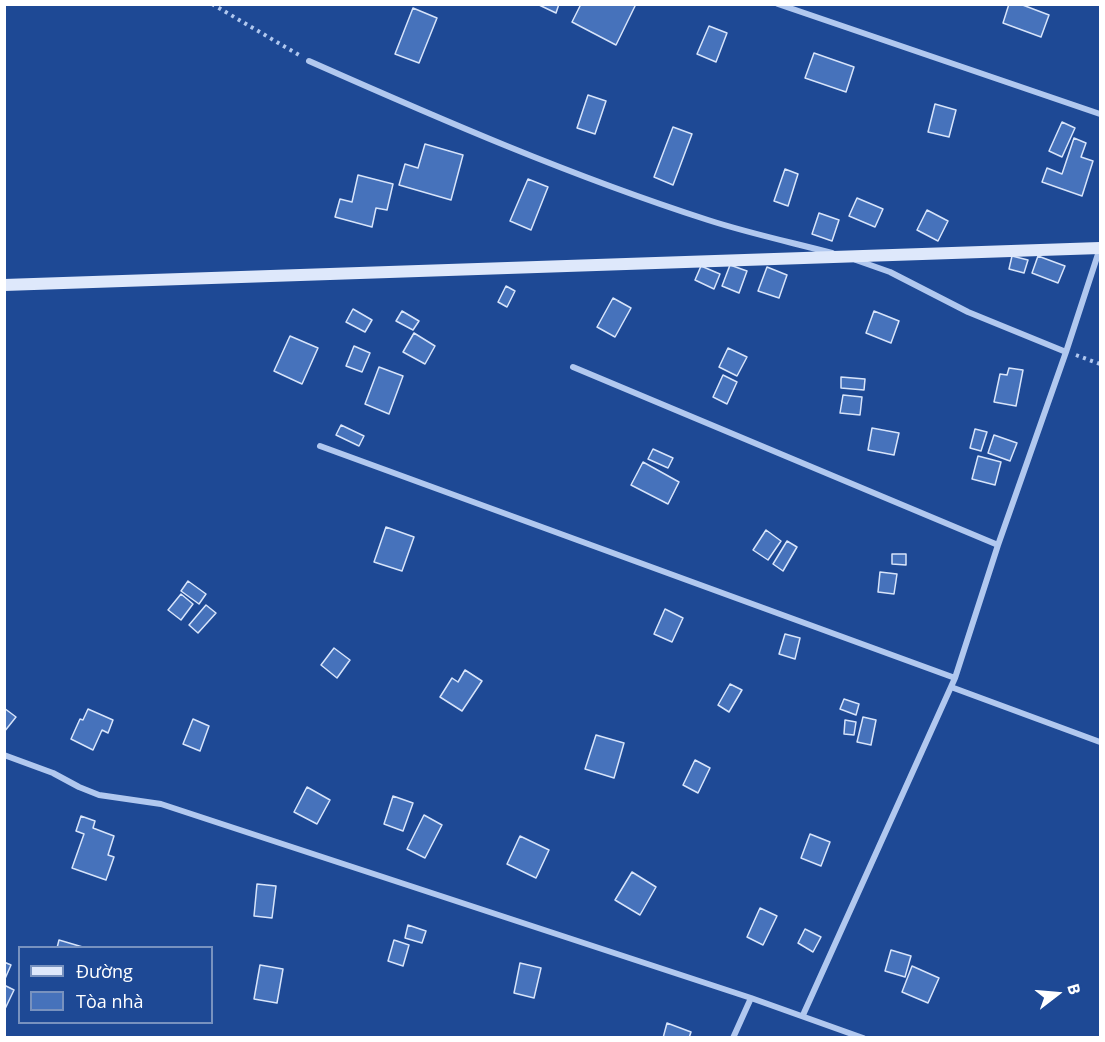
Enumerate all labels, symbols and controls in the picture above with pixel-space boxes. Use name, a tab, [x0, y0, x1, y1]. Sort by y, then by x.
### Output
legend	[18, 946, 213, 1024]
text: Đường	[76, 959, 133, 983]
north arrow	[1027, 964, 1087, 1024]
text: B	[1062, 981, 1086, 997]
text: Tòa nhà	[76, 989, 144, 1013]

